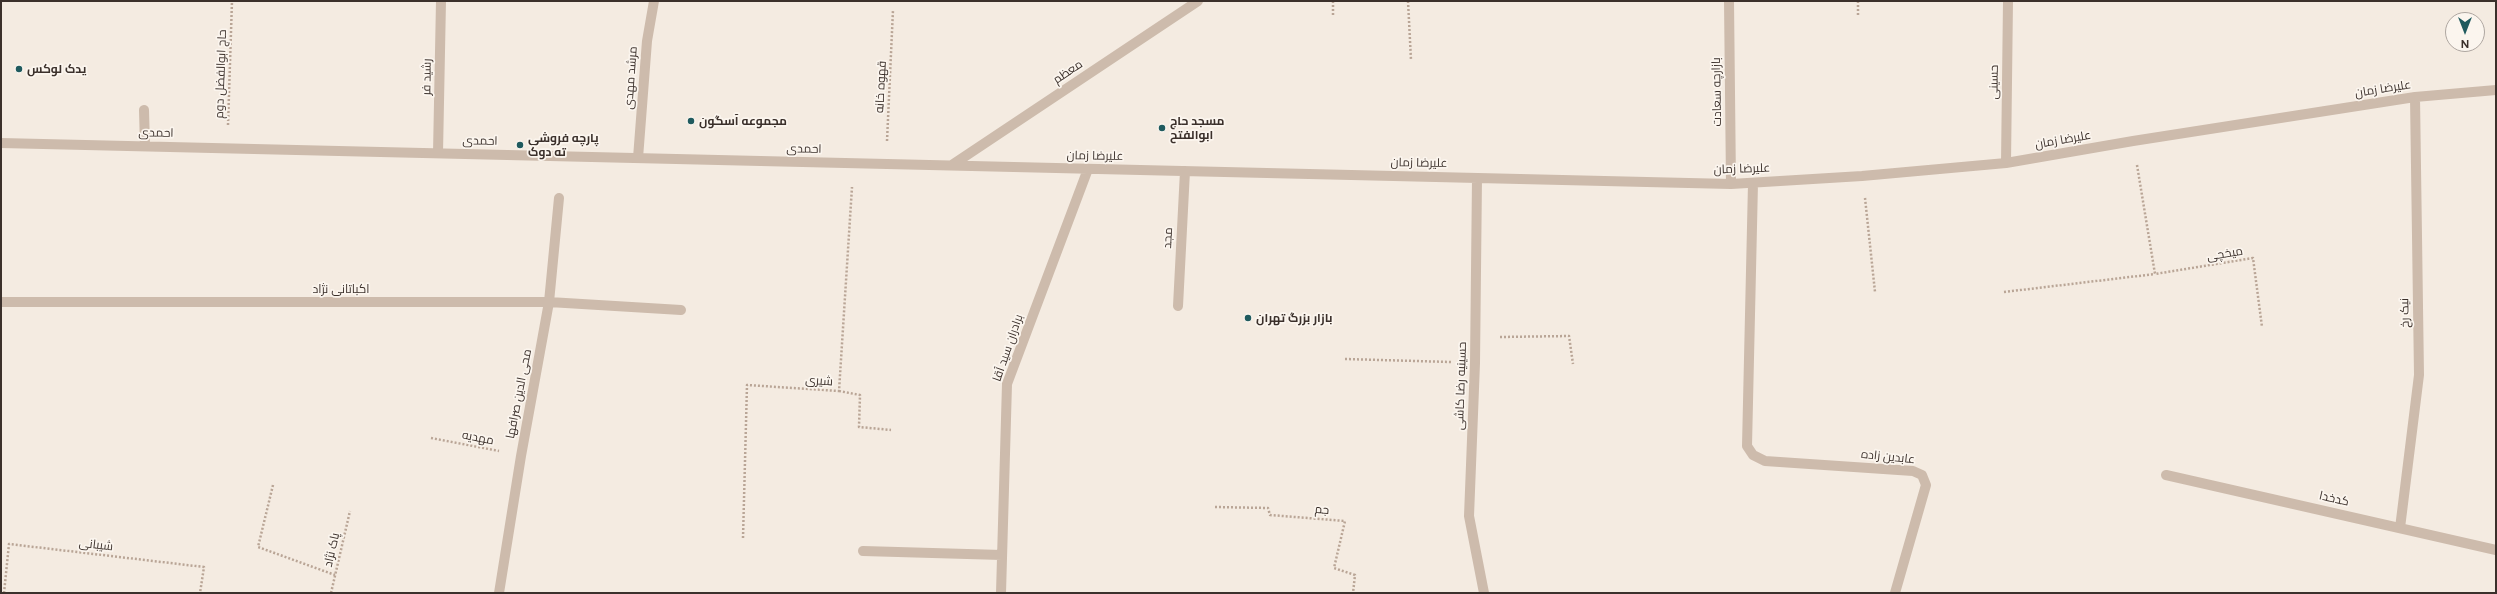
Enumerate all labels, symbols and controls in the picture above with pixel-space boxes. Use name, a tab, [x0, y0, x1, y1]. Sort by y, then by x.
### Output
north arrow	[2445, 12, 2485, 52]
street label: حاج ابوالفضل دوم	[212, 29, 230, 119]
text: N	[2461, 37, 2469, 50]
street label: مرشد مهدی	[622, 46, 640, 110]
street label: معظم	[1051, 57, 1085, 87]
street label: بازارچه سعادت	[1709, 57, 1725, 127]
street label: رشید فر	[419, 58, 435, 96]
street label: قهوه خانه	[872, 60, 890, 114]
place label: یدک لوکس	[27, 62, 86, 76]
marker: یدک لوکس	[14, 64, 24, 74]
street label: حسینی	[1986, 65, 2002, 99]
street label: علیرضا زمان	[2354, 77, 2412, 101]
place label: مجموعه آسگون	[699, 114, 787, 128]
place label: مسجد حاج ابوالفتح	[1170, 114, 1225, 142]
marker: مجموعه آسگون	[686, 116, 696, 126]
marker: مسجد حاج ابوالفتح	[1157, 123, 1167, 133]
street label: احمدی	[138, 125, 174, 141]
street label: علیرضا زمان	[2034, 128, 2092, 152]
place label: پارچه فروشی ته دوک	[528, 131, 599, 159]
street label: احمدی	[462, 133, 498, 149]
marker: پارچه فروشی ته دوک	[515, 140, 525, 150]
street label: احمدی	[786, 141, 822, 157]
street label: علیرضا زمان	[1067, 148, 1123, 164]
street label: علیرضا زمان	[1391, 155, 1447, 171]
street label: علیرضا زمان	[1713, 161, 1771, 177]
street label: مجد	[1160, 227, 1176, 249]
street label: میخچی	[2206, 244, 2244, 264]
street label: اکباتانی نژاد	[312, 282, 370, 296]
street label: نیک رخ	[2398, 298, 2412, 328]
place label: بازار بزرگ تهران	[1256, 311, 1332, 325]
street label: برادران سید آقا	[990, 313, 1026, 383]
marker: بازار بزرگ تهران	[1243, 313, 1253, 323]
street label: حسینیه رضا کاشی	[1452, 342, 1470, 430]
street label: محی الدین صرافها	[503, 348, 535, 440]
street label: شیری	[805, 373, 833, 389]
street label: مهدیه	[461, 428, 495, 448]
street label: عابدین زاده	[1860, 447, 1916, 467]
street label: کدخدا	[2318, 489, 2350, 509]
street label: جم	[1314, 502, 1330, 518]
street label: پاک نژاد	[321, 531, 343, 569]
street label: شیبانی	[78, 536, 114, 554]

